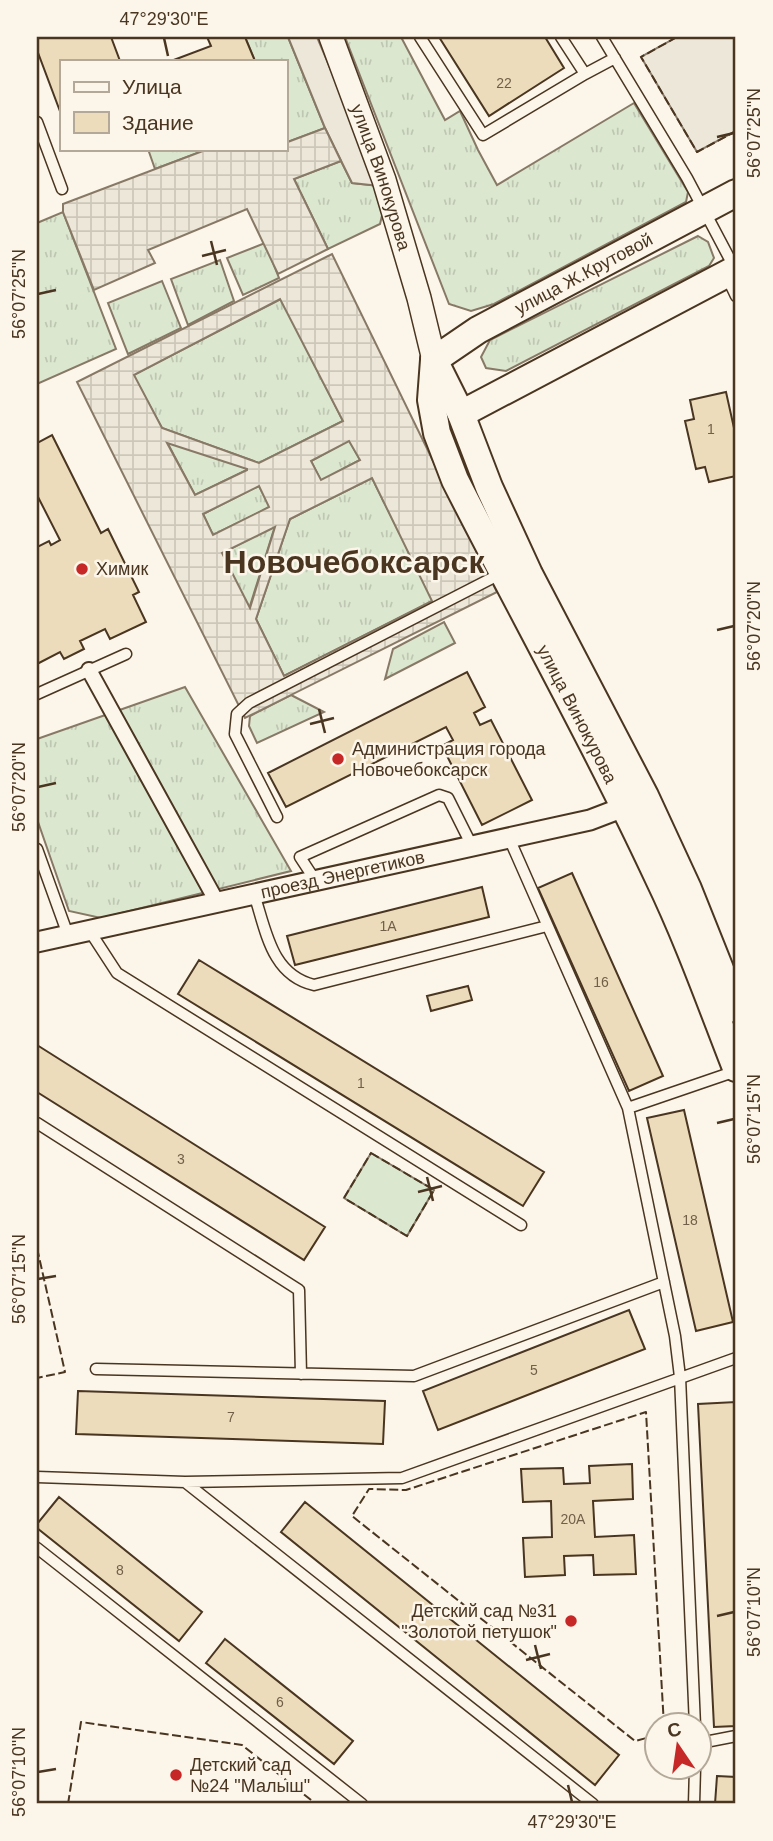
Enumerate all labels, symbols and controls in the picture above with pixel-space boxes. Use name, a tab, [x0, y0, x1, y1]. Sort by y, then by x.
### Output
text: 47°29'30"E	[119, 9, 209, 29]
legend	[60, 60, 287, 150]
text: Улица	[122, 75, 182, 98]
house number: 22	[496, 75, 512, 91]
text: 56°07'25"N	[744, 88, 764, 178]
street label: улица Винокурова	[347, 102, 415, 254]
text: Здание	[122, 111, 194, 134]
street label: улица Ж.Крутовой	[512, 229, 656, 319]
text: 56°07'25"N	[9, 249, 29, 339]
house number: 1	[707, 421, 715, 437]
district label: Новочебоксарск	[224, 544, 485, 580]
place label: Химик	[96, 559, 148, 579]
marker: Химик	[74, 561, 90, 577]
text: 56°07'20"N	[744, 581, 764, 671]
street label: улица Винокурова	[533, 642, 621, 788]
place label: Администрация города Новочебоксарск	[352, 739, 547, 780]
text: 56°07'20"N	[9, 742, 29, 832]
marker: Администрация города Новочебоксарск	[330, 751, 346, 767]
street label: проезд Энергетиков	[259, 847, 426, 902]
house number: 1А	[379, 918, 397, 934]
house number: 16	[593, 974, 609, 990]
text: 56°07'15"N	[744, 1074, 764, 1164]
house number: 1	[357, 1075, 365, 1091]
house number: 3	[177, 1151, 185, 1167]
house number: 18	[682, 1212, 698, 1228]
text: 56°07'15"N	[9, 1234, 29, 1324]
house number: 5	[530, 1362, 538, 1378]
house number: 7	[227, 1409, 235, 1425]
house number: 20А	[561, 1511, 586, 1527]
house number: 8	[116, 1562, 124, 1578]
text: 56°07'10"N	[744, 1567, 764, 1657]
place label: Детский сад №31 "Золотой петушок"	[401, 1601, 557, 1642]
marker: Детский сад №31 "Золотой петушок"	[563, 1613, 579, 1629]
house number: 6	[276, 1694, 284, 1710]
north arrow	[644, 1712, 714, 1782]
text: С	[665, 1718, 684, 1742]
text: 56°07'10"N	[9, 1727, 29, 1817]
place label: Детский сад №24 "Малыш"	[190, 1755, 310, 1796]
marker: Детский сад №24 "Малыш"	[168, 1767, 184, 1783]
text: 47°29'30"E	[527, 1812, 617, 1832]

